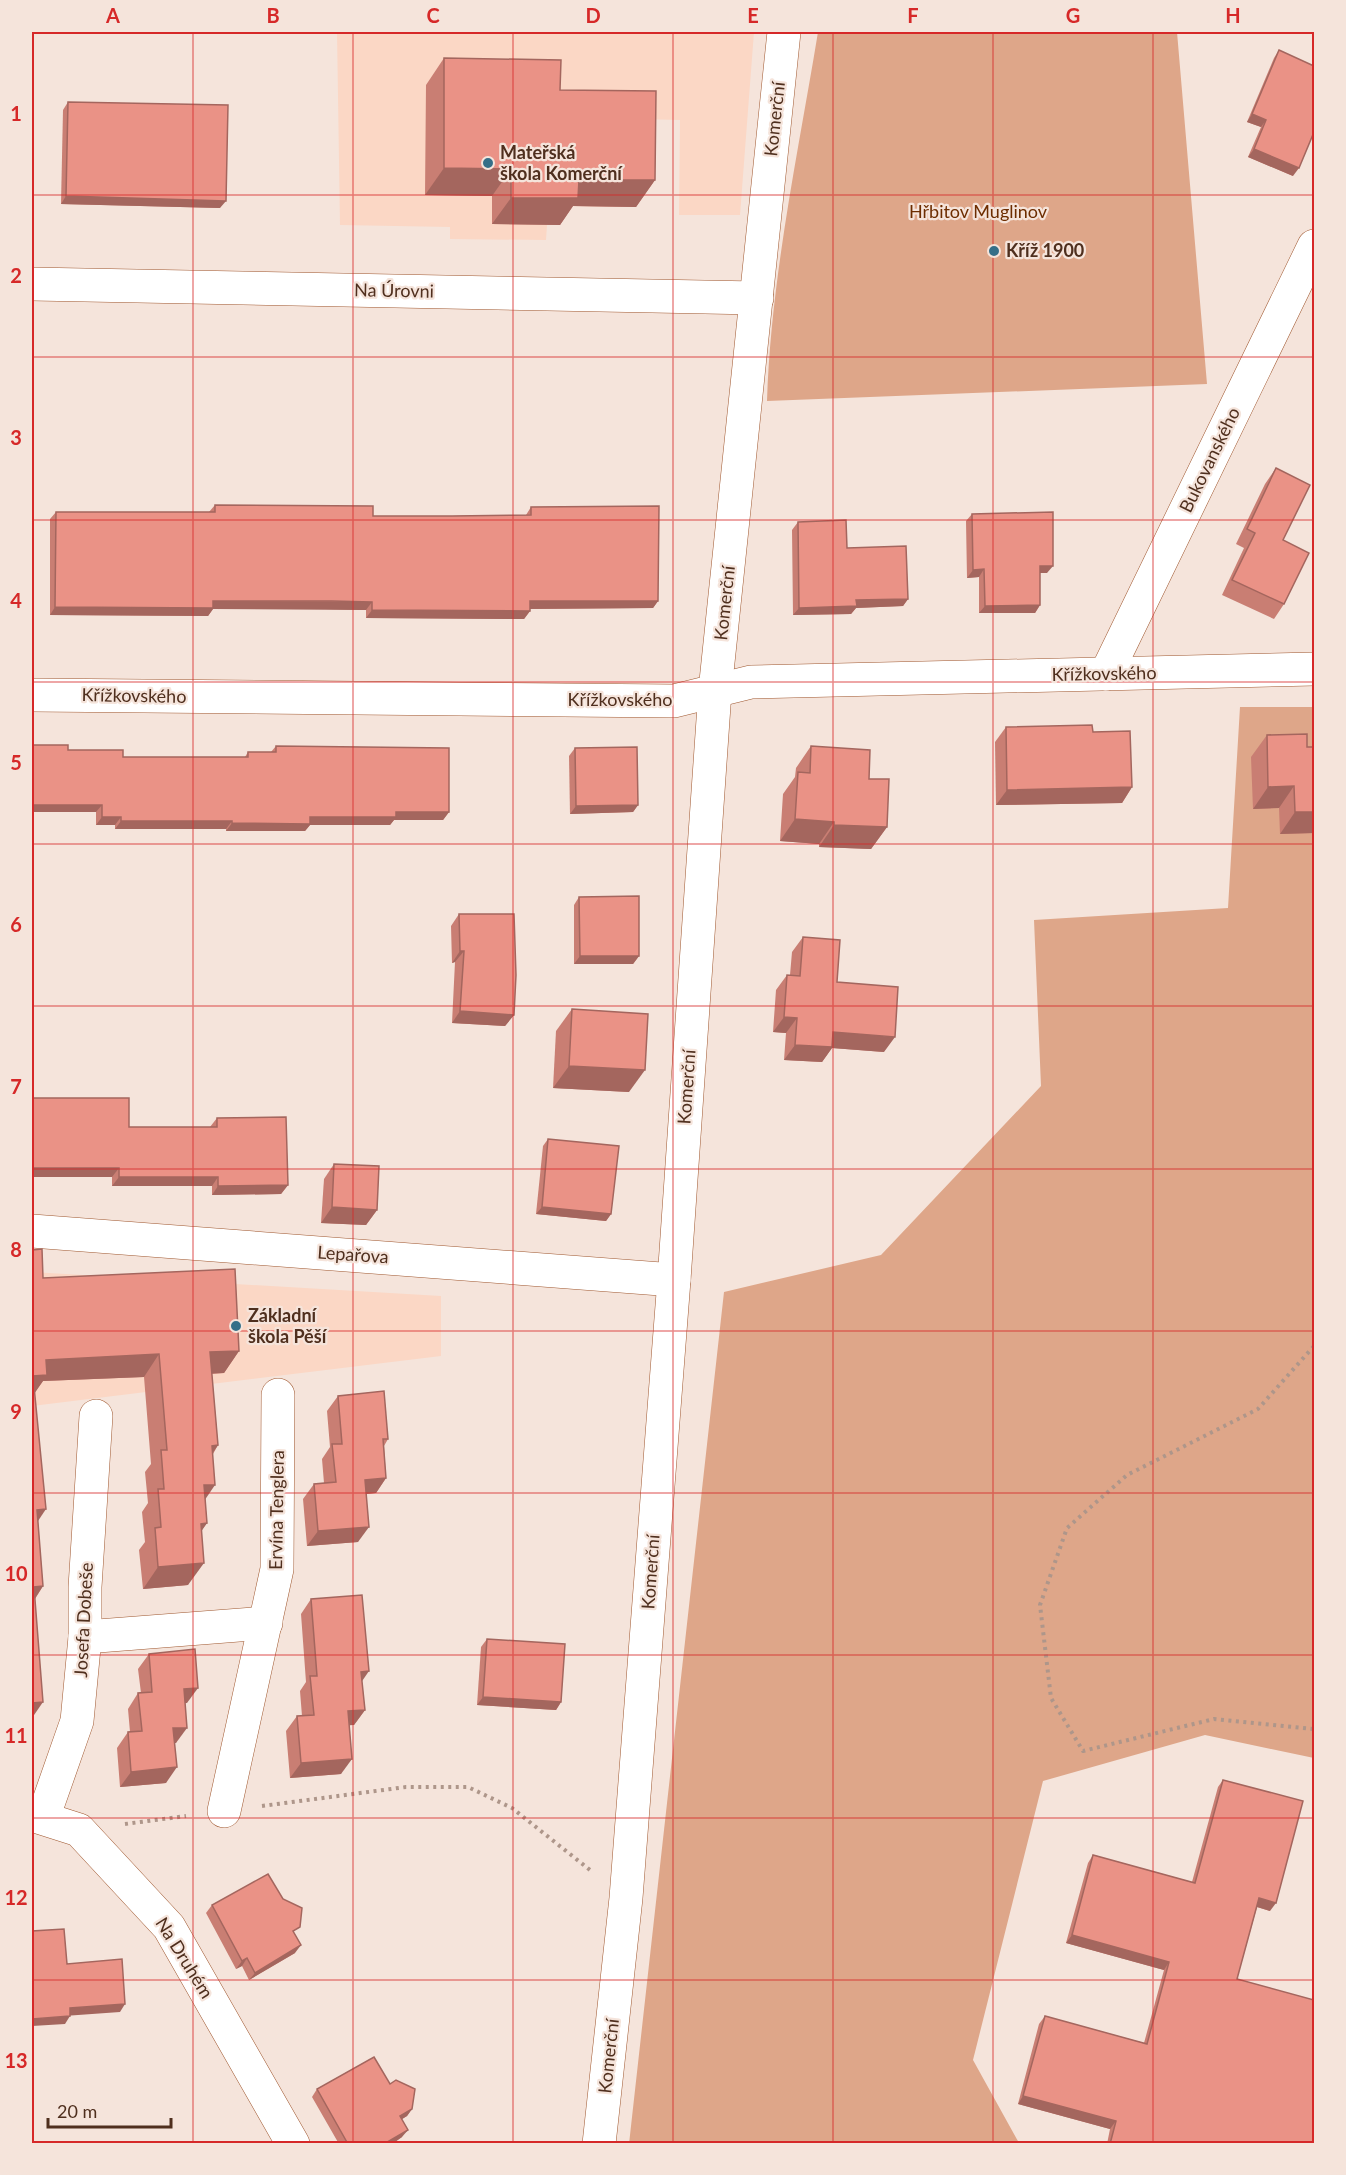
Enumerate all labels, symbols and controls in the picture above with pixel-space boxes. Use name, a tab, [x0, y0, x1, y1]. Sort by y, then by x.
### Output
text: A	[105, 3, 120, 27]
text: B	[266, 3, 280, 27]
text: C	[426, 3, 440, 27]
text: D	[585, 3, 601, 27]
text: E	[747, 3, 759, 27]
text: F	[907, 3, 919, 27]
text: G	[1066, 3, 1080, 27]
text: H	[1225, 3, 1241, 27]
street label: Komerční	[759, 80, 789, 157]
text: 1	[10, 101, 22, 125]
place label: Mateřská škola Komerční	[500, 141, 623, 184]
marker: Mateřská škola Komerční	[481, 156, 495, 170]
park label: Hřbitov Muglinov	[909, 200, 1048, 222]
place label: Kříž 1900	[1006, 239, 1084, 261]
marker: Kříž 1900	[987, 244, 1001, 258]
text: 2	[10, 263, 22, 287]
street label: Na Úrovni	[354, 278, 434, 302]
street label: Bukovanského	[1174, 403, 1244, 516]
text: 3	[10, 425, 22, 449]
street label: Komerční	[709, 564, 739, 641]
text: 4	[10, 588, 22, 612]
street label: Křížkovského	[1051, 661, 1157, 685]
street label: Křížkovského	[81, 683, 187, 707]
street label: Křížkovského	[568, 688, 672, 710]
text: 5	[10, 750, 22, 774]
text: 6	[10, 912, 22, 936]
street label: Komerční	[672, 1048, 700, 1125]
text: 7	[10, 1074, 22, 1098]
text: 8	[10, 1237, 22, 1261]
street label: Lepařova	[317, 1241, 389, 1267]
place label: Základní škola Pěší	[248, 1304, 328, 1347]
marker: Základní škola Pěší	[229, 1319, 243, 1333]
text: 9	[10, 1399, 22, 1423]
street label: Ervína Tenglera	[264, 1450, 288, 1570]
street label: Komerční	[636, 1533, 664, 1610]
text: 10	[4, 1561, 28, 1585]
street label: Josefa Dobeše	[69, 1562, 97, 1678]
text: 11	[4, 1723, 28, 1747]
text: 12	[4, 1885, 28, 1909]
street label: Na Druhém	[151, 1913, 218, 2002]
street label: Komerční	[593, 2017, 623, 2094]
text: 13	[4, 2048, 28, 2072]
scale bar	[48, 2091, 171, 2129]
text: 20 m	[57, 2100, 97, 2122]

